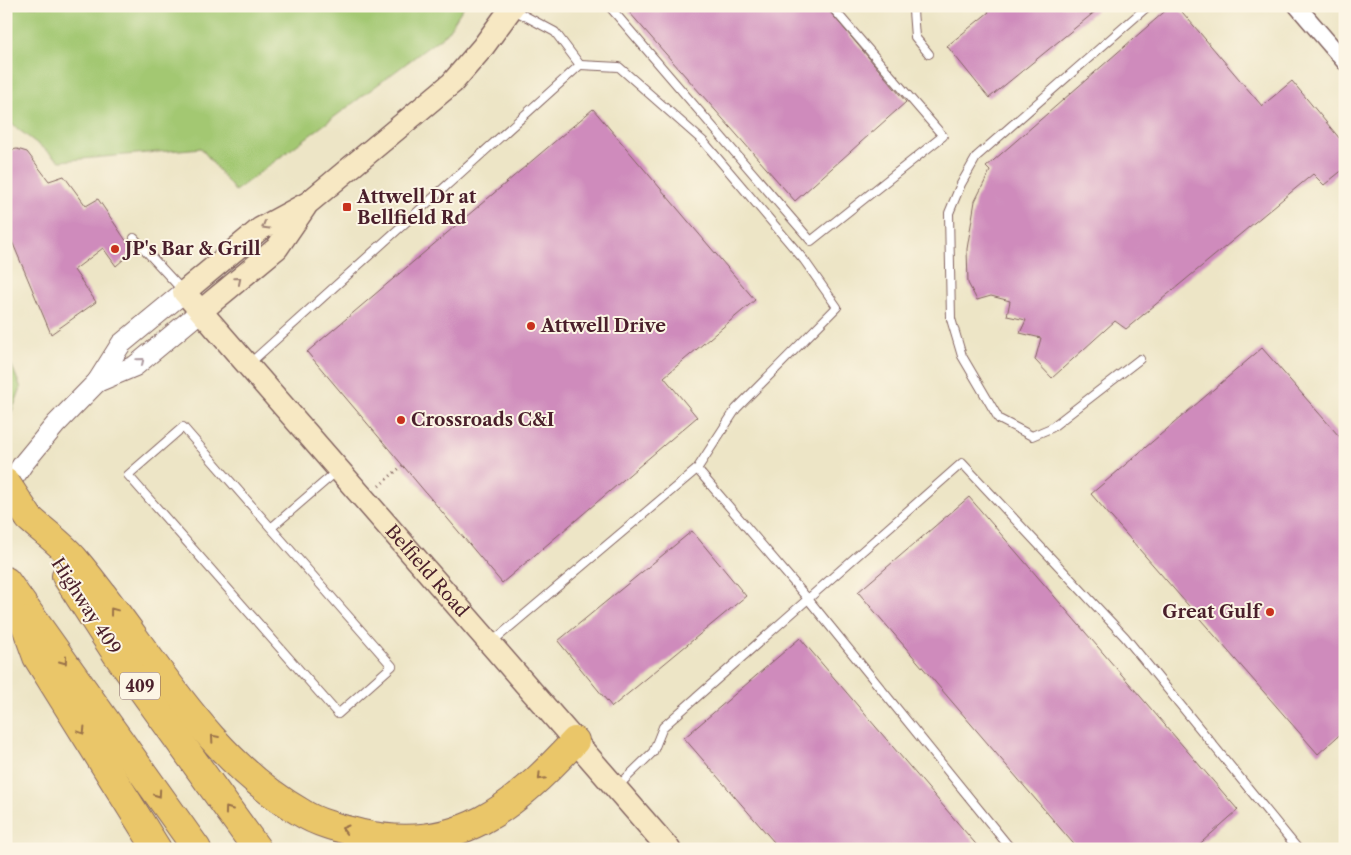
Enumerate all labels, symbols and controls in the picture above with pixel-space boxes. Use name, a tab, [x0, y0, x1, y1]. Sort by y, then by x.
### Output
place label: Attwell Dr at Bellfield Rd	[356, 186, 477, 229]
marker: Attwell Dr at Bellfield Rd	[341, 201, 353, 213]
one-way arrow	[262, 220, 271, 230]
place label: JP's Bar & Grill	[122, 238, 261, 260]
marker: JP's Bar & Grill	[109, 243, 121, 255]
one-way arrow	[232, 277, 241, 286]
place label: Attwell Drive	[540, 315, 666, 337]
marker: Attwell Drive	[525, 320, 537, 332]
one-way arrow	[135, 358, 144, 366]
place label: Crossroads C&I	[411, 409, 554, 431]
marker: Crossroads C&I	[395, 414, 407, 426]
street label: Belfield Road	[381, 520, 473, 622]
street label: Highway 409	[46, 553, 126, 659]
place label: Great Gulf	[1162, 601, 1262, 623]
marker: Great Gulf	[1264, 606, 1276, 618]
one-way arrow	[110, 607, 119, 616]
one-way arrow	[58, 655, 67, 665]
road number: 409	[120, 672, 160, 699]
one-way arrow	[76, 725, 85, 735]
one-way arrow	[211, 735, 220, 744]
one-way arrow	[538, 771, 547, 780]
one-way arrow	[152, 788, 161, 797]
one-way arrow	[225, 806, 234, 816]
one-way arrow	[342, 825, 350, 835]

